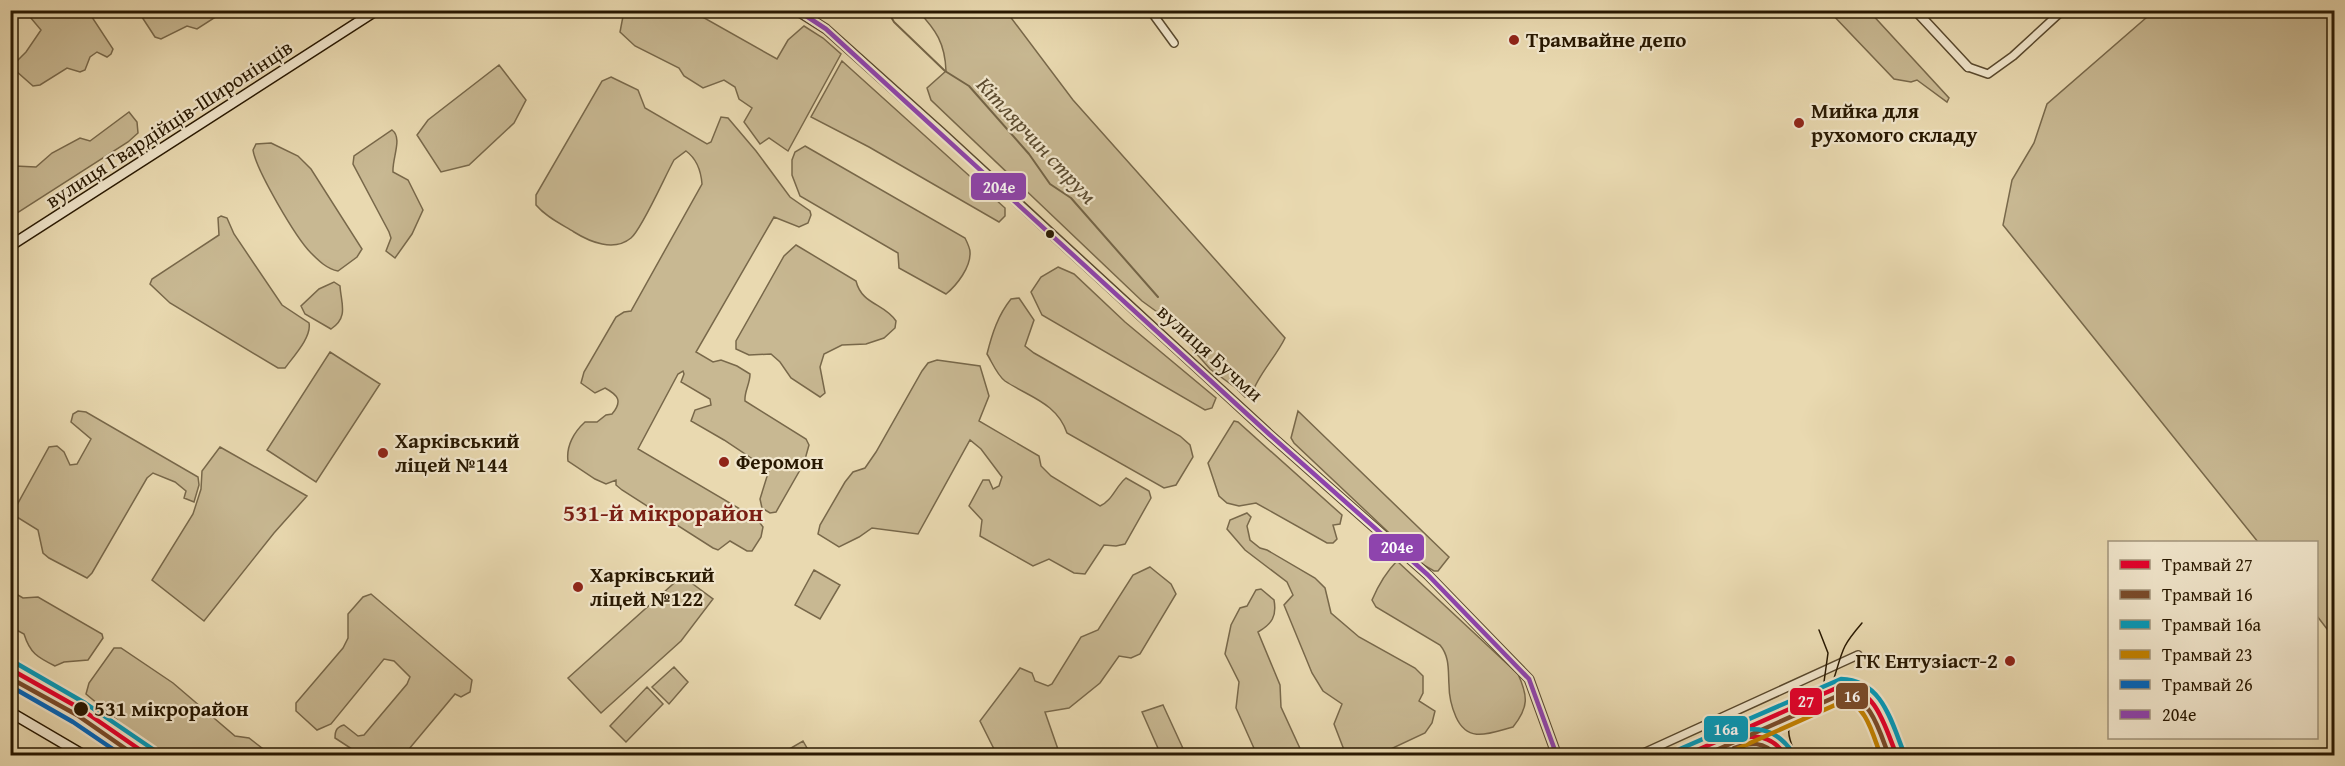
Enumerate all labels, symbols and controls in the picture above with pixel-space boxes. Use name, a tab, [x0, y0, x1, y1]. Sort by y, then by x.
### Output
place label: Трамвайне депо	[1526, 24, 1687, 55]
street label: вулиця Гвардійців-Широнінців	[39, 32, 299, 215]
marker: Трамвайне депо	[1507, 33, 1521, 47]
water label: Кітлярчин струм	[969, 69, 1105, 211]
place label: Мийка для рухомого складу	[1811, 95, 1977, 150]
marker: Мийка для рухомого складу	[1792, 116, 1806, 130]
line badge: 204е	[970, 172, 1027, 201]
text: 204е	[983, 175, 1016, 199]
unlabelled marker	[1044, 228, 1056, 240]
street label: вулиця Бучми	[1150, 296, 1270, 409]
place label: Харківський ліцей №144	[395, 425, 520, 480]
marker: Харківський ліцей №144	[376, 446, 390, 460]
place label: Феромон	[736, 446, 824, 477]
marker: Феромон	[717, 455, 731, 469]
district label: 531-й мікрорайон	[563, 495, 764, 530]
line badge: 204е	[1368, 533, 1425, 562]
text: 204е	[1381, 535, 1414, 559]
legend	[2108, 541, 2318, 739]
text: Трамвай 27	[2162, 551, 2253, 578]
place label: Харківський ліцей №122	[590, 559, 715, 614]
marker: Харківський ліцей №122	[571, 580, 585, 594]
text: Трамвай 16	[2162, 581, 2253, 608]
text: Трамвай 16a	[2162, 611, 2262, 638]
text: Трамвай 23	[2162, 641, 2253, 668]
place label: ГК Ентузіаст-2	[1856, 645, 1998, 676]
marker: ГК Ентузіаст-2	[2003, 654, 2017, 668]
text: Трамвай 26	[2162, 671, 2253, 698]
line badge: 16	[1835, 682, 1869, 710]
text: 16	[1844, 684, 1860, 708]
line badge: 27	[1789, 687, 1823, 716]
text: 27	[1798, 689, 1814, 713]
place label: 531 мікрорайон	[94, 693, 249, 724]
marker: 531 мікрорайон	[72, 700, 90, 718]
text: 204е	[2162, 701, 2196, 728]
line badge: 16a	[1703, 715, 1749, 743]
text: 16a	[1714, 717, 1739, 741]

